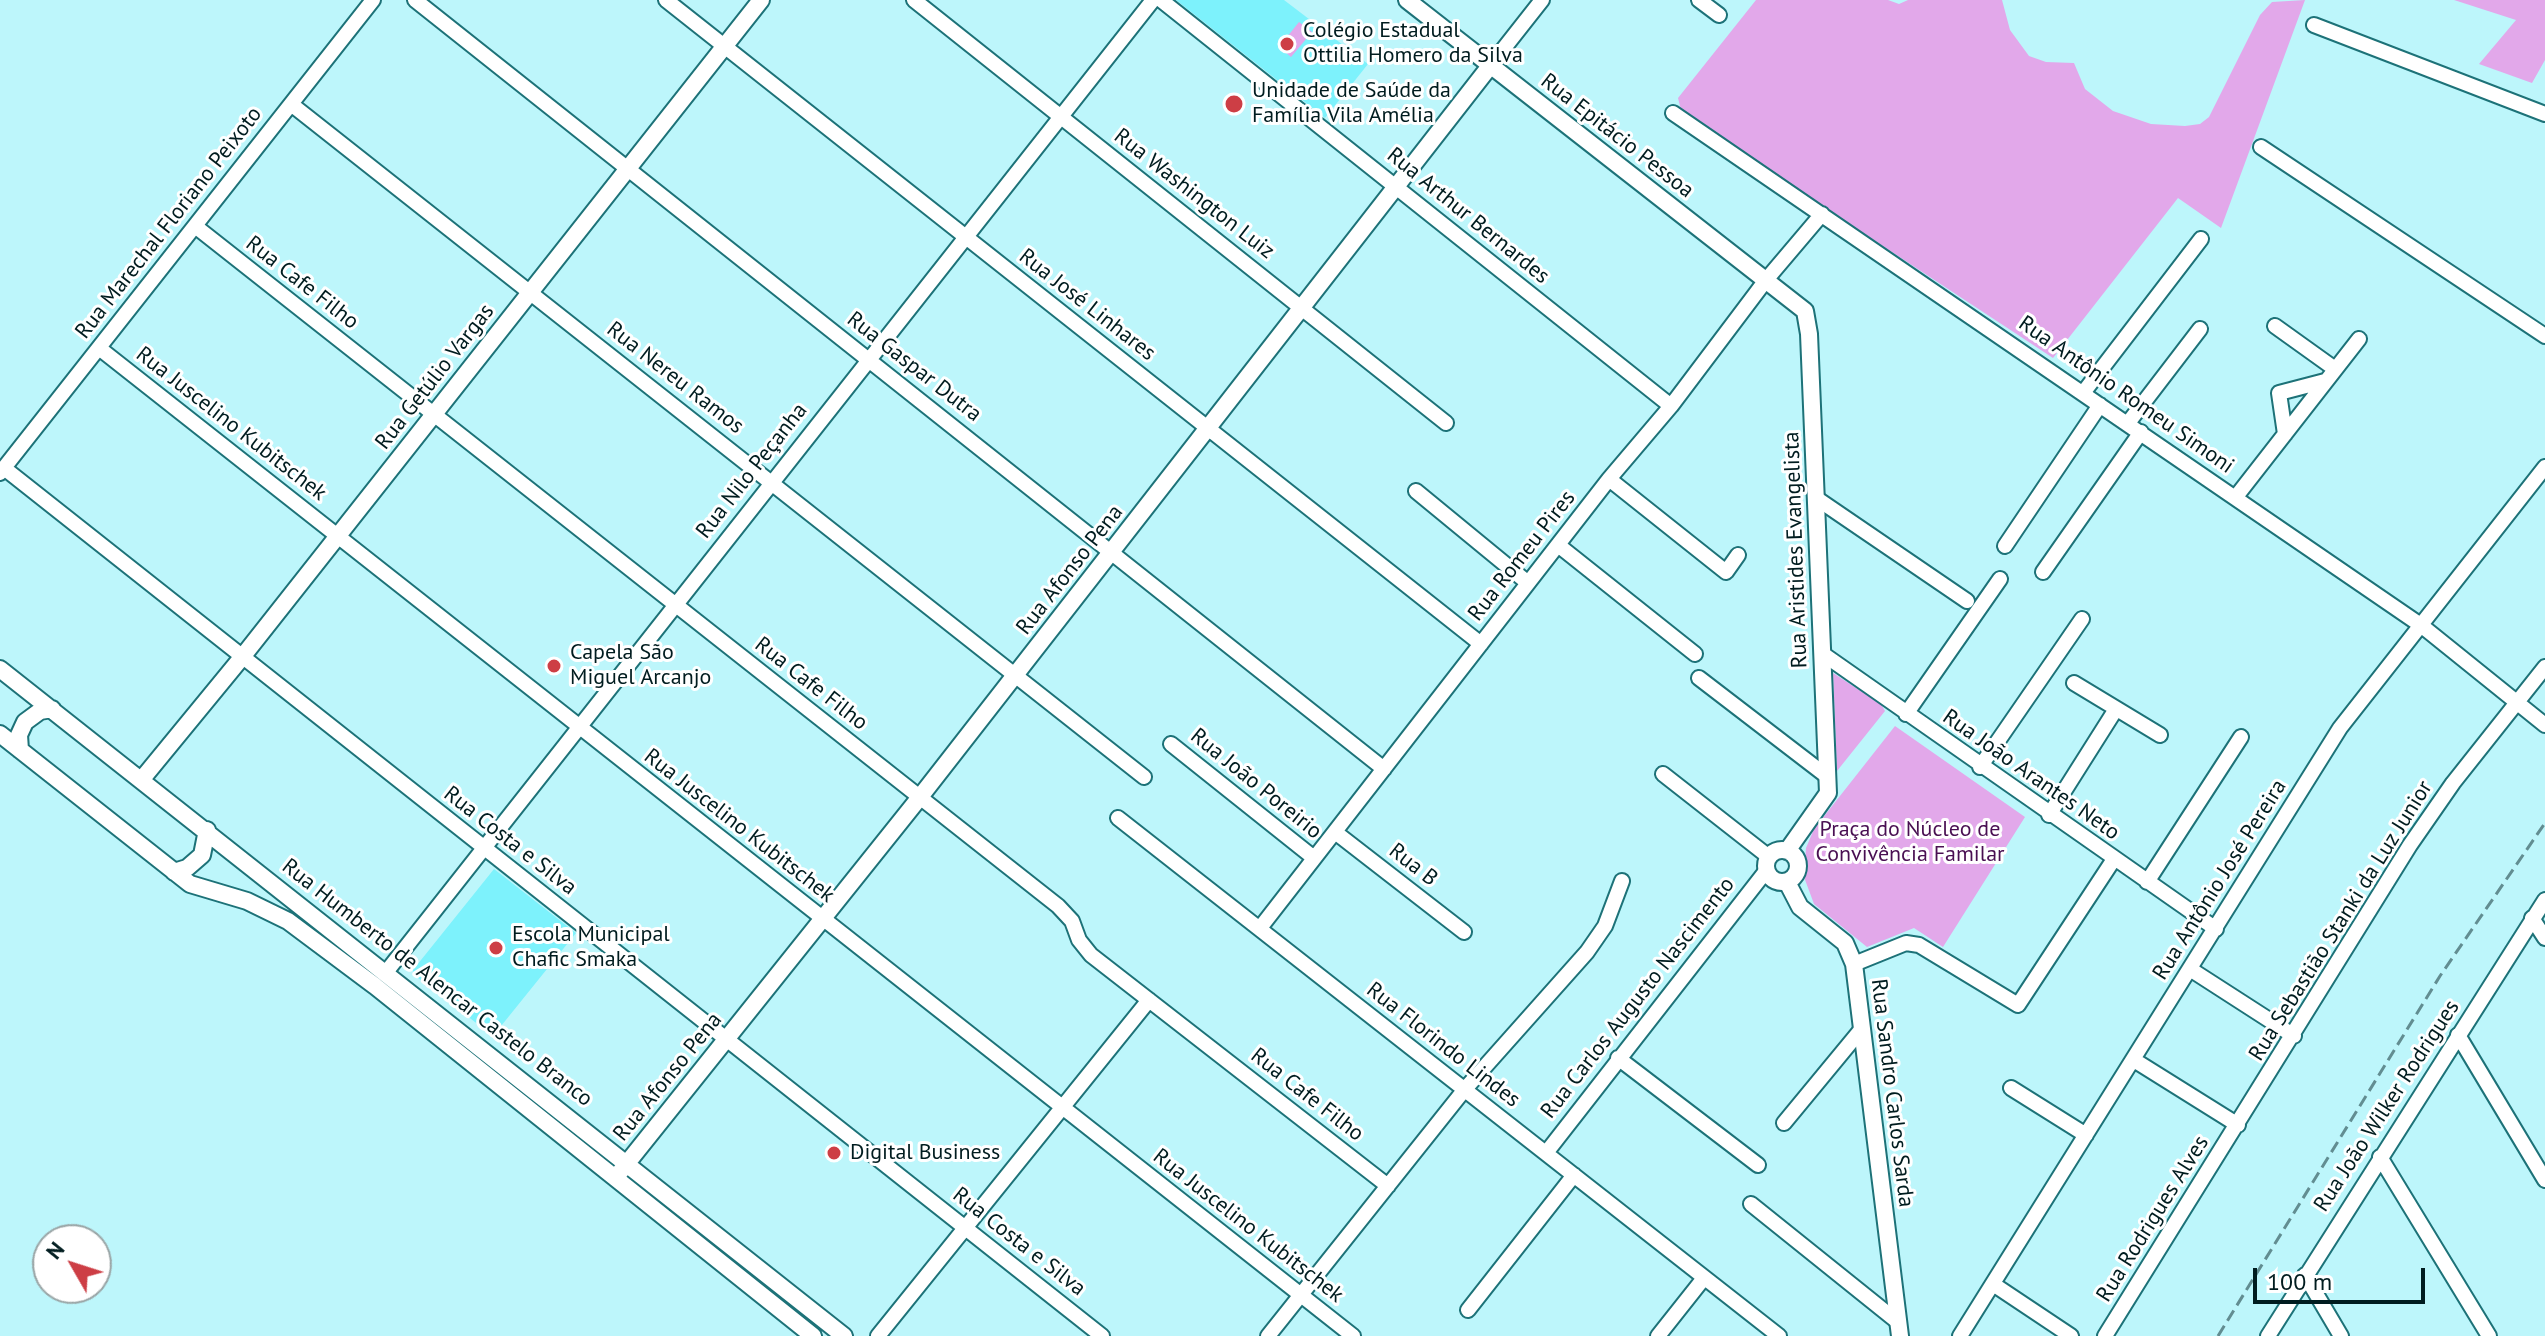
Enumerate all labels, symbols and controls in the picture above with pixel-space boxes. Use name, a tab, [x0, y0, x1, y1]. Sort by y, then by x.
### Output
place label: Colégio Estadual Ottilia Homero da Silva	[1303, 18, 1523, 70]
marker: Colégio Estadual Ottilia Homero da Silva	[1278, 35, 1296, 53]
street label: Rua Epitácio Pessoa	[1535, 68, 1699, 204]
place label: Unidade de Saúde da Família Vila Amélia	[1252, 78, 1451, 130]
marker: Unidade de Saúde da Família Vila Amélia	[1223, 93, 1245, 115]
street label: Rua Marechal Floriano Peixoto	[70, 102, 268, 344]
street label: Rua Washington Luiz	[1109, 123, 1279, 265]
street label: Rua Arthur Bernardes	[1381, 142, 1555, 290]
street label: Rua Cafe Filho	[240, 231, 364, 335]
street label: Rua José Linhares	[1013, 243, 1161, 367]
street label: Rua Getúlio Vargas	[370, 299, 500, 455]
street label: Rua Gaspar Dutra	[841, 306, 987, 428]
street label: Rua Antônio Romeu Simoni	[2013, 311, 2239, 479]
street label: Rua Nereu Ramos	[601, 316, 749, 440]
street label: Rua Juscelino Kubitschek	[130, 341, 332, 507]
street label: Rua Nilo Peçanha	[691, 398, 813, 544]
street label: Rua Aristides Evangelista	[1779, 431, 1813, 669]
street label: Rua Romeu Pires	[1463, 486, 1581, 626]
street label: Rua Afonso Pena	[1011, 500, 1129, 640]
street label: Rua Cafe Filho	[749, 632, 873, 736]
place label: Capela São Miguel Arcanjo	[570, 640, 711, 692]
marker: Capela São Miguel Arcanjo	[545, 657, 563, 675]
street label: Rua João Arantes Neto	[1937, 704, 2125, 846]
street label: Rua João Poreirio	[1185, 723, 1327, 845]
street label: Rua Juscelino Kubitschek	[638, 743, 840, 909]
street label: Rua Antônio José Pereira	[2148, 775, 2292, 985]
street label: Rua Sebastião Stanki da Luz Junior	[2244, 776, 2438, 1066]
street label: Rua Costa e Silva	[438, 781, 582, 901]
park label: Praça do Núcleo de Convivência Familar	[1815, 817, 2005, 868]
street label: Rua B	[1383, 838, 1443, 892]
street label: Rua Humberto de Alencar Castelo Branco	[276, 853, 598, 1113]
street label: Rua Carlos Augusto Nascimento	[1536, 872, 1740, 1124]
place label: Escola Municipal Chafic Smaka	[512, 922, 670, 974]
marker: Escola Municipal Chafic Smaka	[487, 939, 505, 957]
street label: Rua Florindo Lindes	[1361, 977, 1525, 1113]
street label: Rua Sandro Carlos Sarda	[1865, 977, 1919, 1209]
street label: Rua João Wilker Rodrigues	[2309, 995, 2465, 1217]
street label: Rua Afonso Pena	[608, 1007, 728, 1147]
street label: Rua Cafe Filho	[1245, 1043, 1369, 1147]
street label: Rua Rodrigues Alves	[2091, 1131, 2215, 1307]
place label: Digital Business	[850, 1140, 1000, 1166]
street label: Rua Juscelino Kubitschek	[1147, 1143, 1349, 1309]
marker: Digital Business	[825, 1144, 843, 1162]
street label: Rua Costa e Silva	[947, 1182, 1091, 1302]
north arrow	[32, 1224, 112, 1304]
text: N	[39, 1236, 70, 1265]
scale bar	[2257, 1252, 2429, 1302]
text: 100 m	[2267, 1266, 2332, 1297]

